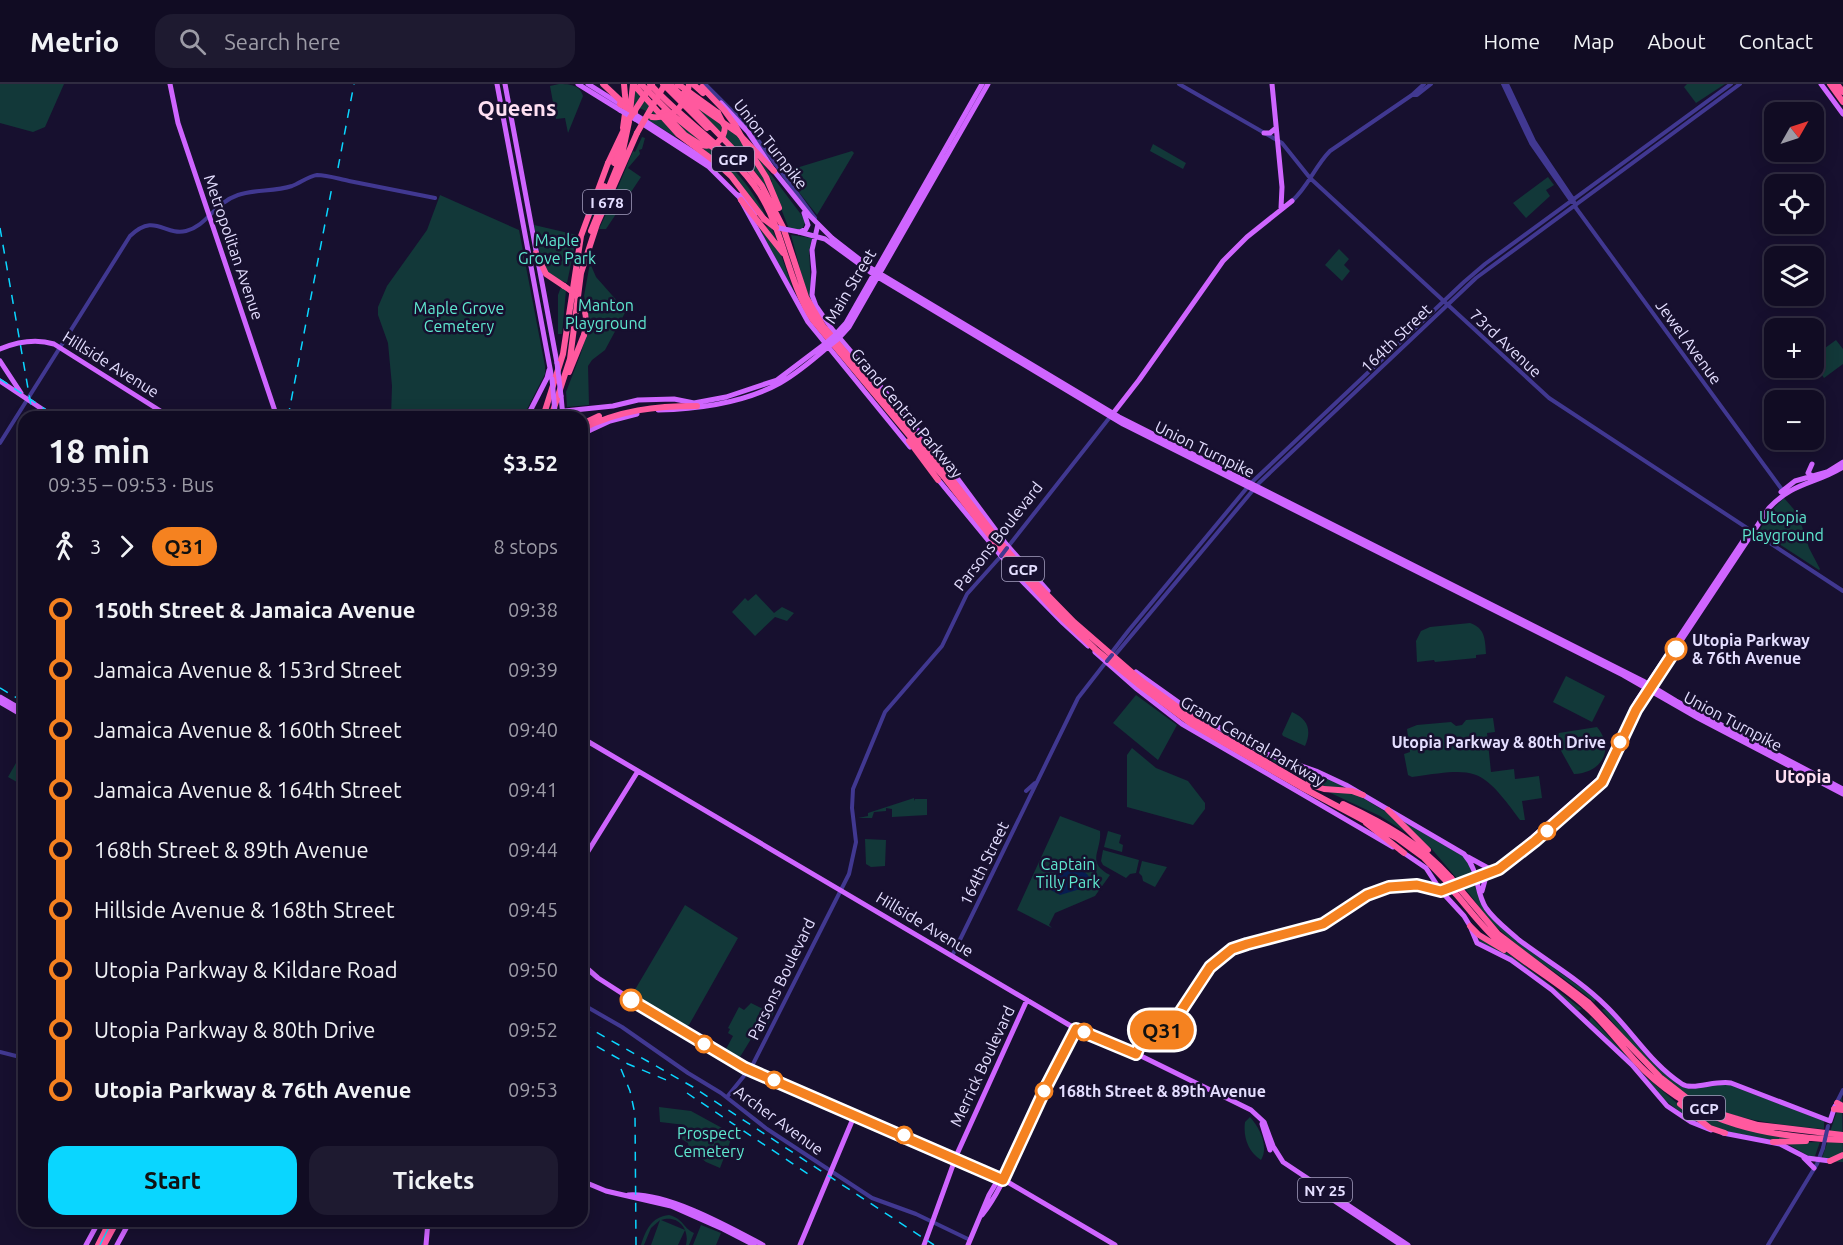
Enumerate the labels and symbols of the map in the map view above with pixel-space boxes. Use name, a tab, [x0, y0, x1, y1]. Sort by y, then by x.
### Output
district label: Queens	[478, 95, 556, 120]
street label: Union Turnpike	[730, 96, 812, 192]
north arrow	[1764, 102, 1824, 162]
road number: GCP	[712, 147, 754, 171]
street label: Metropolitan Avenue	[201, 172, 267, 322]
road number: I 678	[583, 190, 631, 214]
park label: Maple Grove Park	[518, 231, 596, 267]
street label: Main Street	[821, 245, 880, 326]
park label: Manton Playground	[565, 296, 647, 332]
street label: Jewel Avenue	[1652, 296, 1726, 388]
park label: Maple Grove Cemetery	[414, 299, 504, 335]
street label: 164th Street	[1357, 299, 1435, 376]
street label: 73rd Avenue	[1467, 305, 1545, 381]
street label: Hillside Avenue	[60, 327, 162, 401]
street label: Grand Central Parkway	[848, 345, 967, 482]
street label: Union Turnpike	[1152, 417, 1258, 481]
street label: Parsons Boulevard	[950, 478, 1046, 594]
park label: Utopia Playground	[1742, 508, 1824, 544]
road number: GCP	[1002, 557, 1044, 581]
place label: Utopia Parkway & 76th Avenue	[1692, 631, 1810, 667]
marker: Utopia Parkway & 76th Avenue	[1665, 638, 1687, 660]
street label: Union Turnpike	[1681, 688, 1785, 754]
street label: Grand Central Parkway	[1178, 692, 1328, 790]
place label: Utopia Parkway & 80th Drive	[1391, 733, 1606, 751]
marker: Utopia Parkway & 80th Drive	[1611, 733, 1629, 751]
district label: Utopia	[1775, 766, 1831, 786]
street label: 164th Street	[956, 818, 1012, 908]
unlabelled marker	[1538, 822, 1556, 840]
park label: Captain Tilly Park	[1036, 855, 1100, 891]
street label: Hillside Avenue	[873, 888, 977, 960]
street label: Parsons Boulevard	[744, 915, 818, 1043]
unlabelled marker	[620, 989, 642, 1011]
street label: Merrick Boulevard	[946, 1003, 1018, 1129]
line badge: Q31	[1128, 1010, 1196, 1050]
unlabelled marker	[1075, 1023, 1093, 1041]
unlabelled marker	[695, 1035, 713, 1053]
unlabelled marker	[765, 1071, 783, 1089]
street label: Archer Avenue	[731, 1082, 827, 1158]
marker: 168th Street & 89th Avenue	[1035, 1082, 1053, 1100]
place label: 168th Street & 89th Avenue	[1058, 1082, 1266, 1100]
road number: GCP	[1683, 1096, 1725, 1120]
park label: Prospect Cemetery	[674, 1124, 745, 1160]
unlabelled marker	[895, 1126, 913, 1144]
road number: NY 25	[1298, 1178, 1352, 1202]

